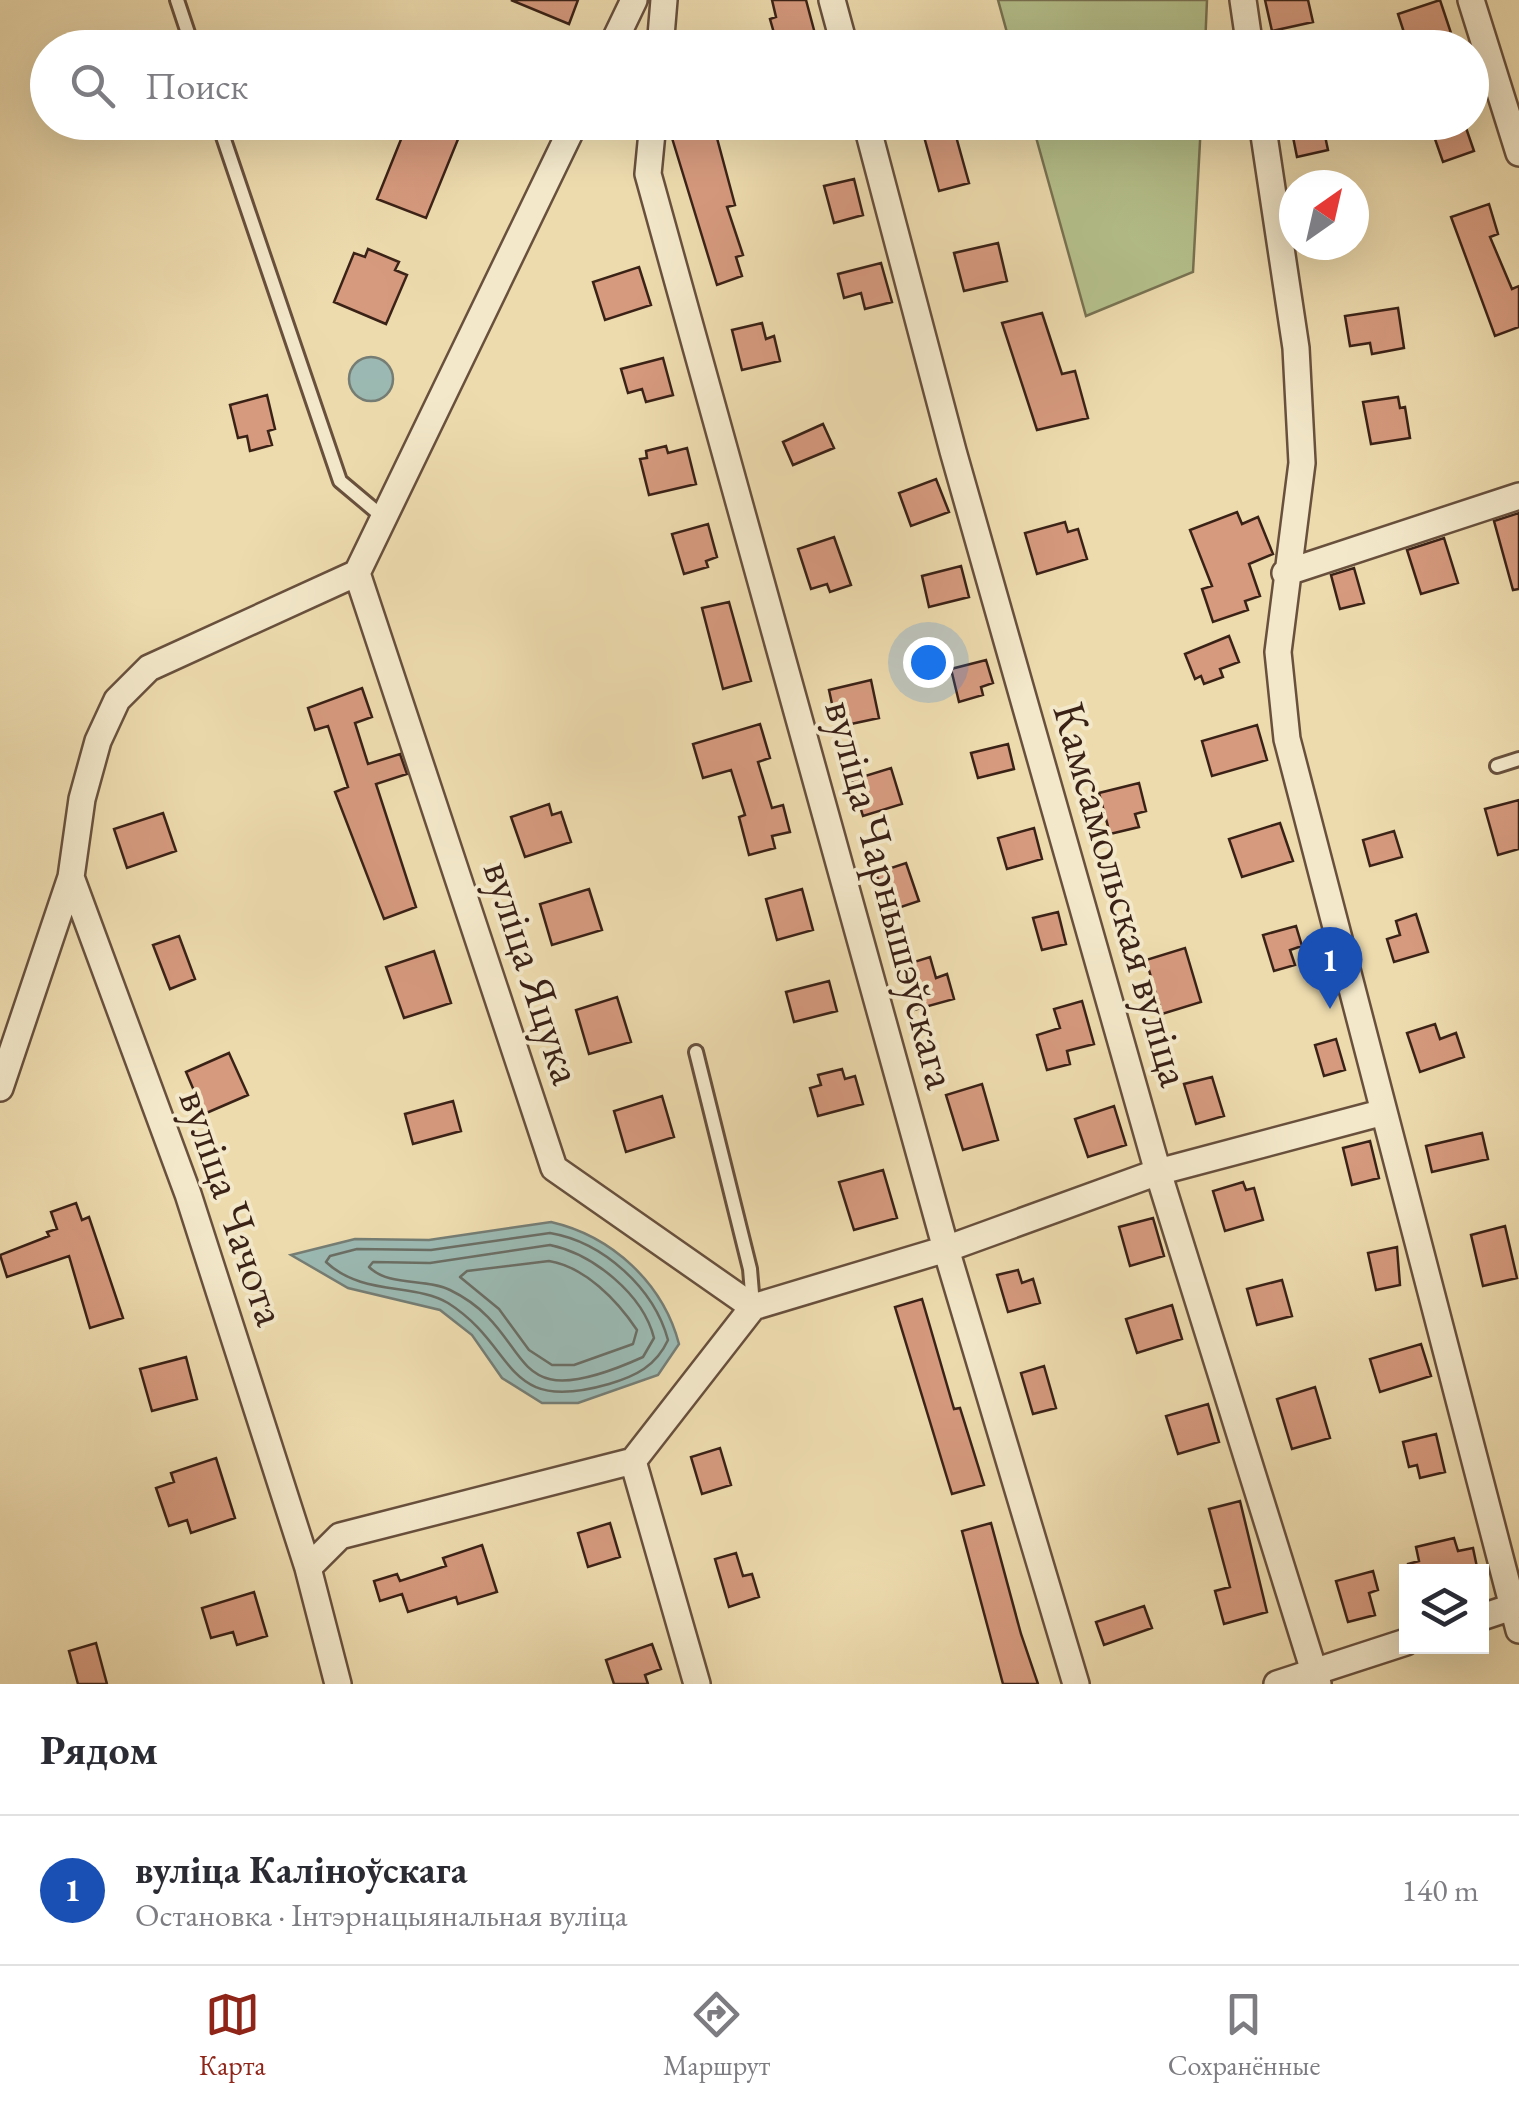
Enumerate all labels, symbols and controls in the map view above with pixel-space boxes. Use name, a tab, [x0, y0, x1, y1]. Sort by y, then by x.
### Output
search box	[30, 30, 1489, 140]
icon: search	[65, 58, 120, 113]
text: Поиск	[145, 61, 248, 110]
north arrow	[1279, 170, 1369, 260]
your location	[903, 637, 954, 688]
street label: вуліца Чарнышэўскага	[812, 693, 972, 1095]
street label: Камсамольская вуліца	[1040, 695, 1206, 1093]
street label: вуліца Яцука	[471, 853, 597, 1091]
pin: 1	[1298, 926, 1362, 1009]
street label: вуліца Чачота	[167, 1081, 302, 1333]
map controls	[1399, 1564, 1489, 1654]
button: layers	[1399, 1564, 1489, 1654]
text: Рядом	[40, 1722, 158, 1777]
text: вуліца Каліноўскага	[135, 1845, 467, 1894]
text: 1	[64, 1869, 81, 1911]
text: 140 m	[1402, 1869, 1479, 1911]
text: Остановка · Інтэрнацыянальная вуліца	[135, 1894, 627, 1936]
tab: Карта	[199, 1987, 266, 2083]
tab: Маршрут	[663, 1987, 770, 2083]
tab: Сохранённые	[1168, 1987, 1320, 2083]

